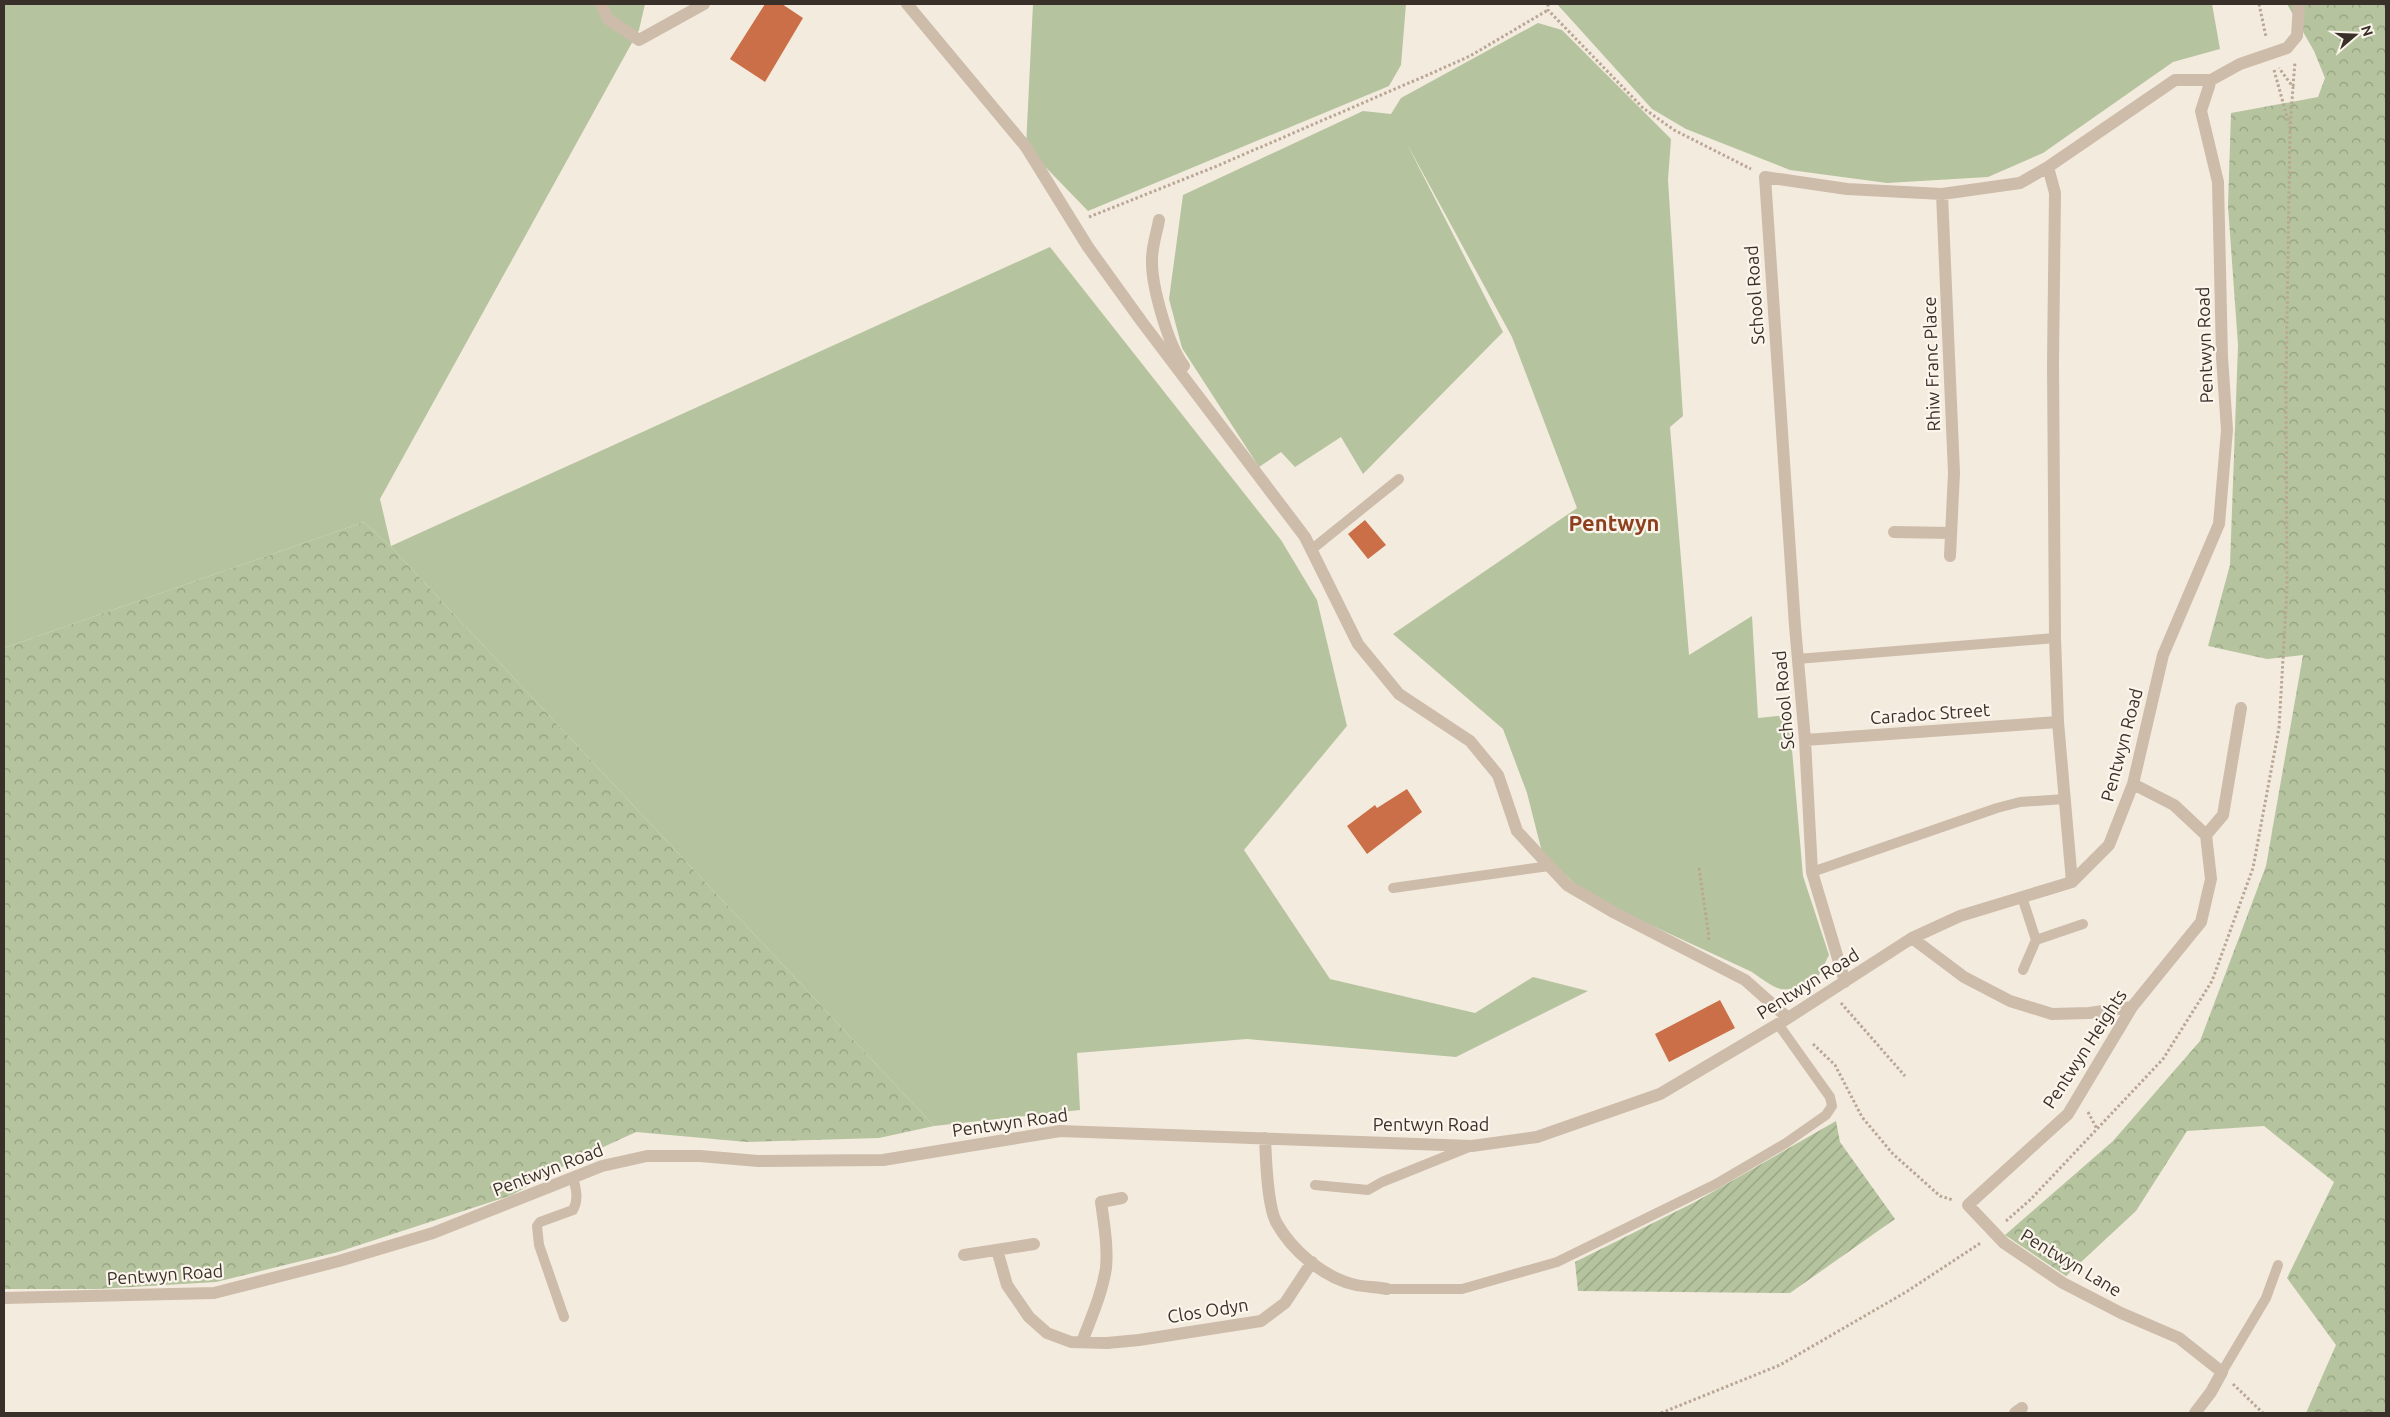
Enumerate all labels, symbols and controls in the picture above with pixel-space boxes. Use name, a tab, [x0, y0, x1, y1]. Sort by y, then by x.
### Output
north arrow	[2330, 10, 2380, 60]
text: N	[2358, 23, 2377, 38]
street label: School Road	[1741, 245, 1767, 345]
street label: Pentwyn Road	[2192, 286, 2216, 404]
street label: Rhiw Franc Place	[1919, 296, 1943, 432]
district label: Pentwyn	[1569, 510, 1659, 535]
street label: School Road	[1769, 650, 1797, 751]
street label: Pentwyn Road	[2096, 686, 2146, 804]
street label: Caradoc Street	[1869, 699, 1991, 727]
street label: Pentwyn Road	[1753, 944, 1862, 1023]
street label: Pentwyn Heights	[2038, 985, 2130, 1112]
street label: Pentwyn Road	[951, 1104, 1069, 1140]
street label: Pentwyn Road	[1373, 1114, 1489, 1134]
street label: Pentwyn Road	[490, 1139, 606, 1199]
street label: Pentwyn Lane	[2018, 1224, 2125, 1300]
street label: Pentwyn Road	[106, 1260, 224, 1288]
street label: Clos Odyn	[1166, 1294, 1250, 1326]

